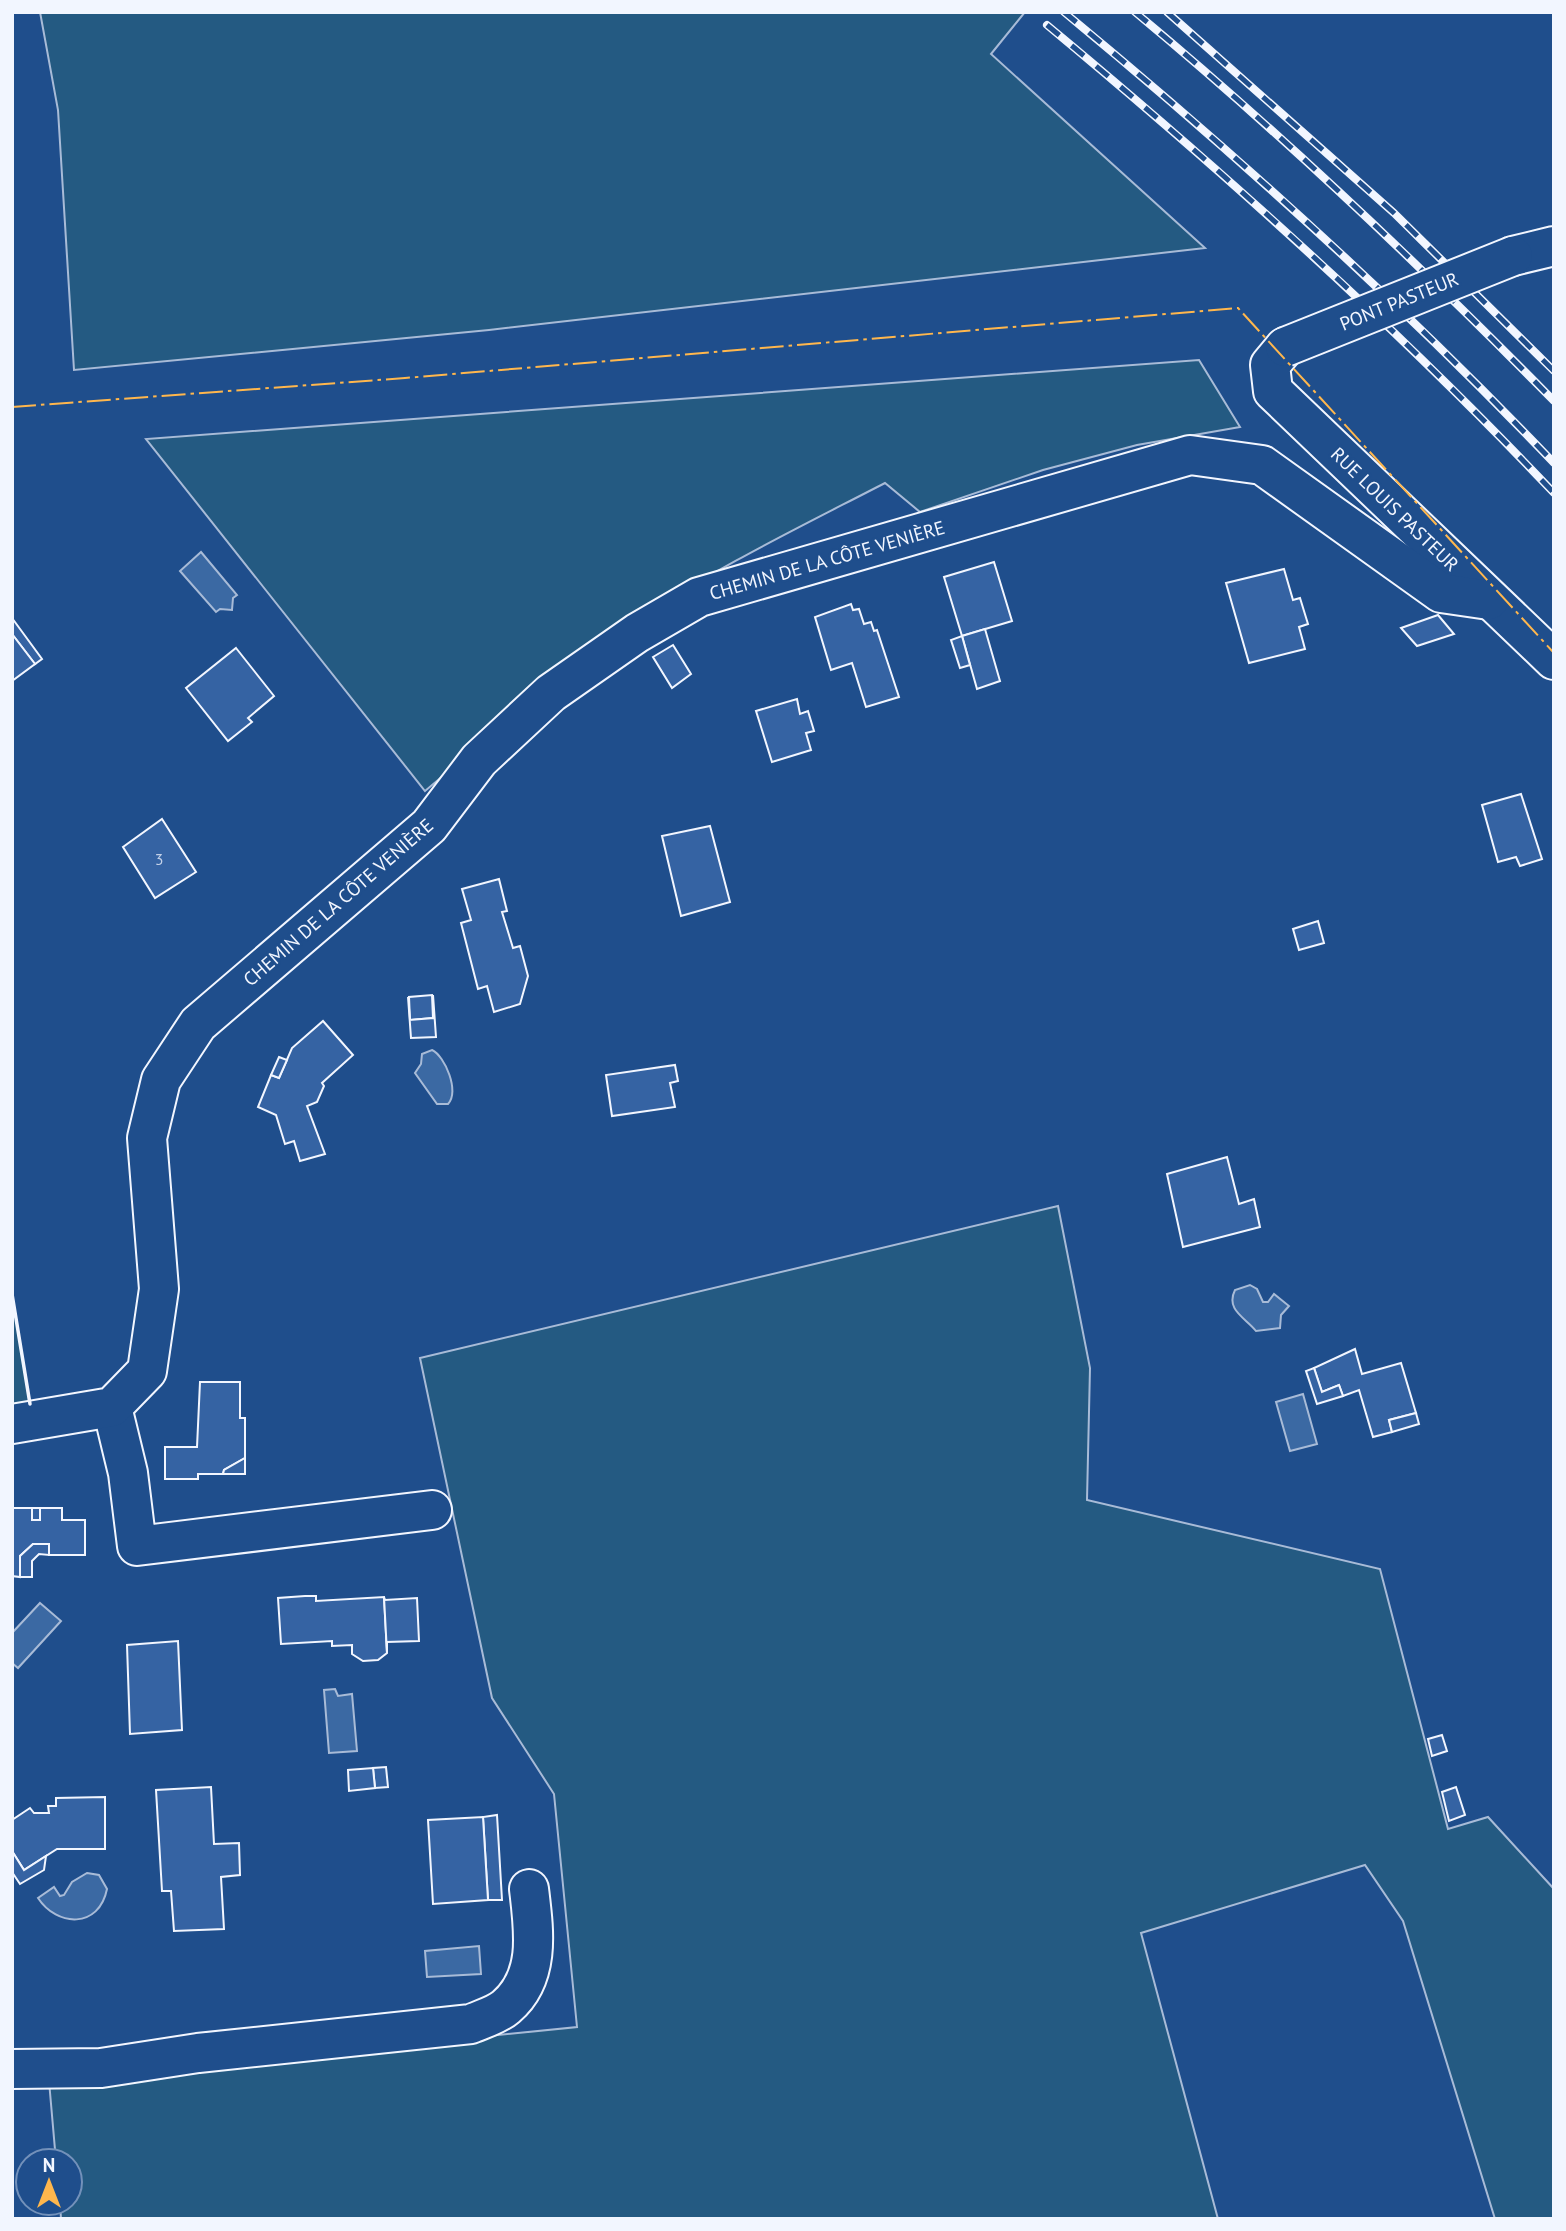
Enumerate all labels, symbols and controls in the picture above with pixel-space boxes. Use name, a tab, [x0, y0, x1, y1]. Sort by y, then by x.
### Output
street label: PONT PASTEUR	[1336, 266, 1462, 336]
street label: RUE LOUIS PASTEUR	[1326, 442, 1464, 576]
street label: CHEMIN DE LA CÔTE VENIÈRE	[706, 515, 948, 605]
street label: CHEMIN DE LA CÔTE VENIÈRE	[238, 813, 438, 991]
house number: 3	[155, 849, 163, 869]
north arrow	[14, 2147, 84, 2217]
text: N	[43, 2153, 55, 2177]

